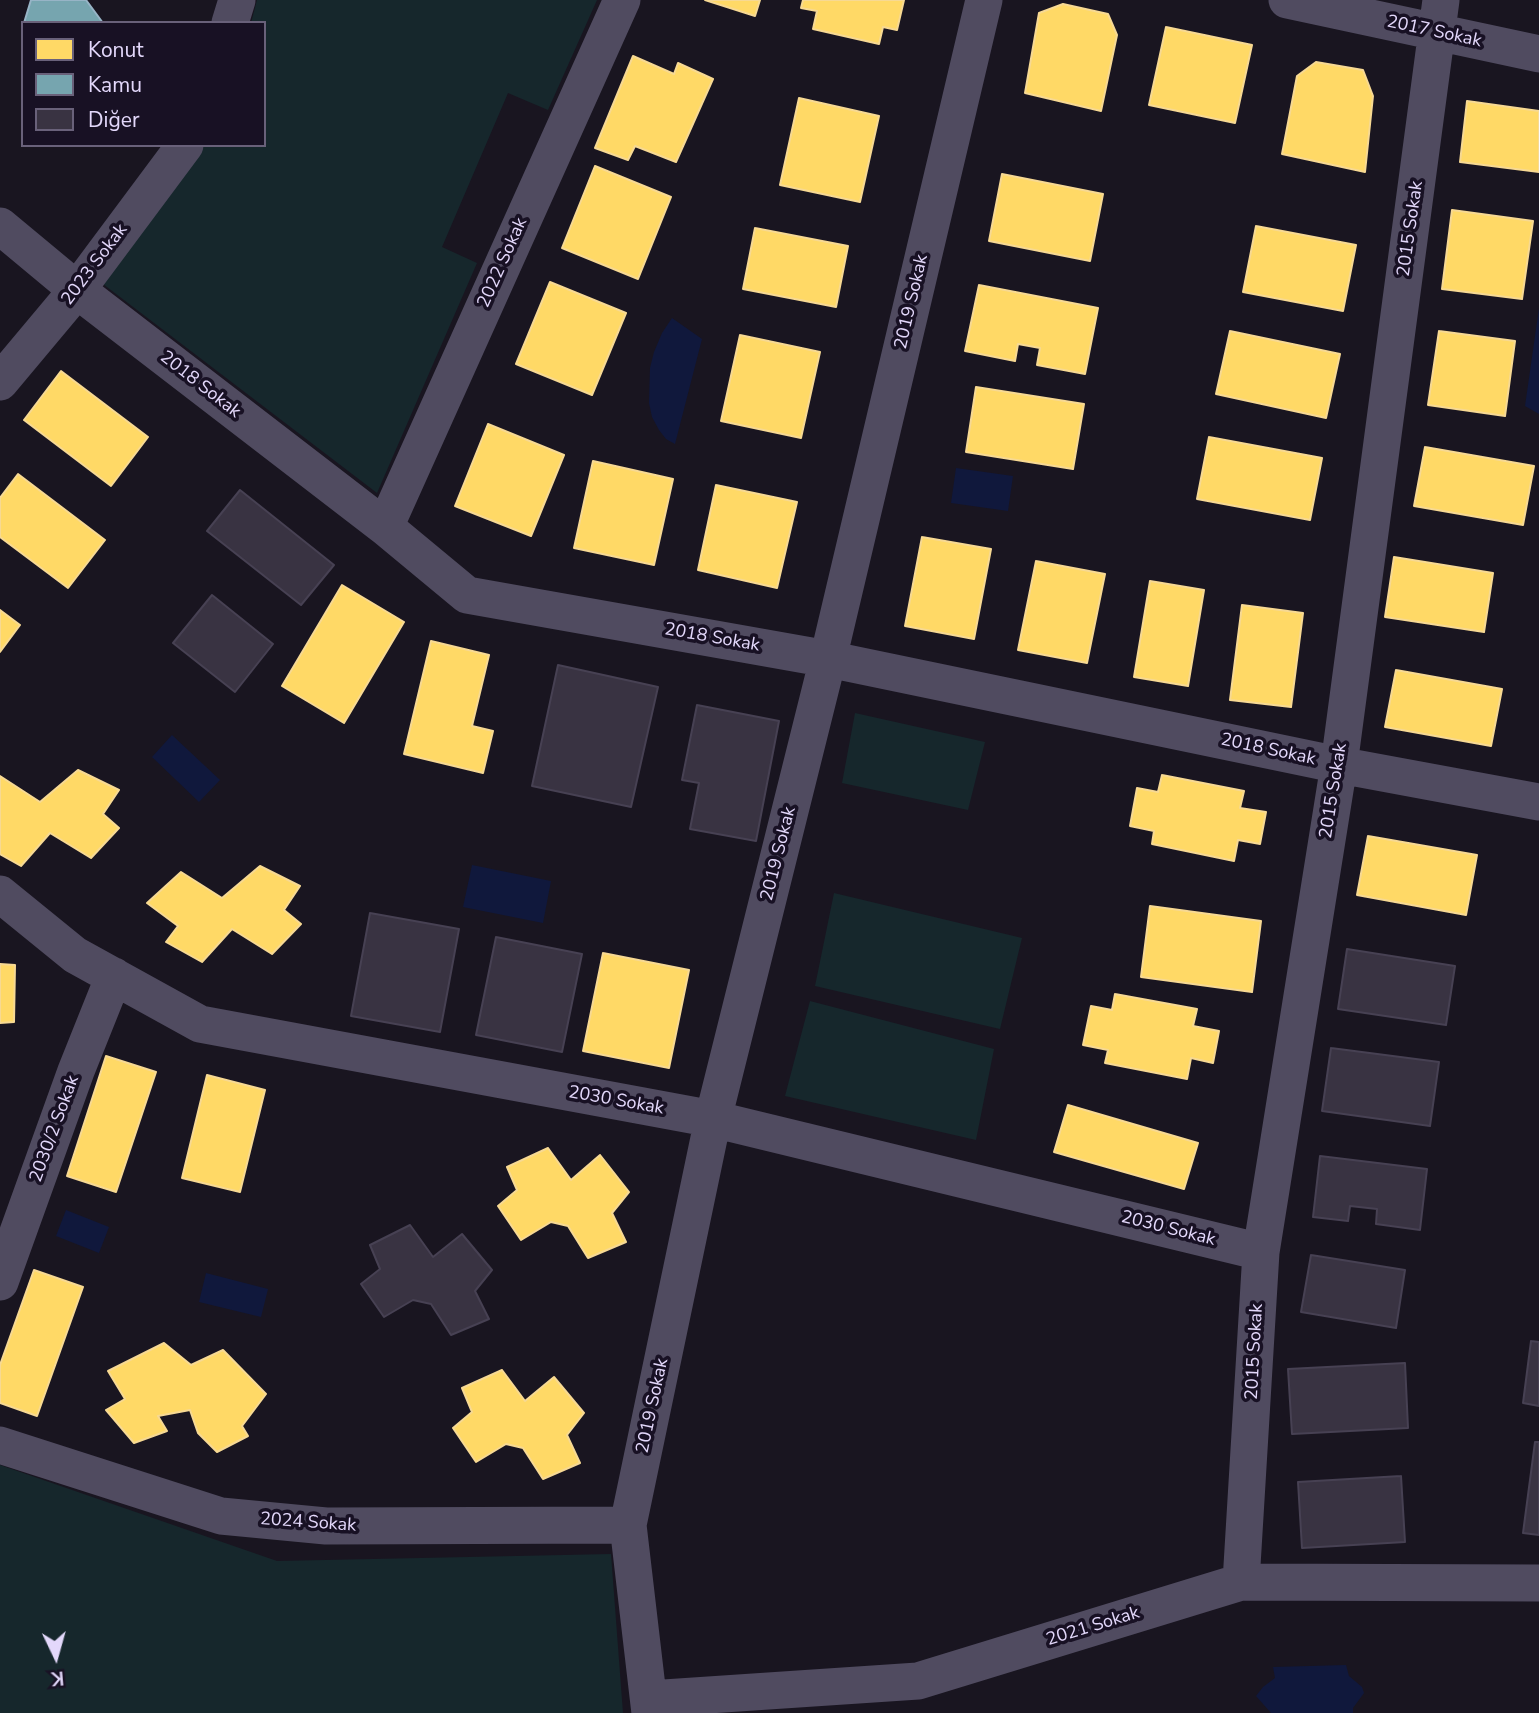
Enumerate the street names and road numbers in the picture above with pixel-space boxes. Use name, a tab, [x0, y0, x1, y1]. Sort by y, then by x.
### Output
street label: 2017 Sokak	[1385, 11, 1483, 53]
street label: 2015 Sokak	[1394, 180, 1428, 278]
street label: 2022 Sokak	[474, 215, 532, 311]
street label: 2023 Sokak	[57, 220, 133, 310]
street label: 2019 Sokak	[891, 253, 933, 351]
street label: 2018 Sokak	[155, 347, 245, 423]
street label: 2018 Sokak	[663, 619, 761, 657]
street label: 2018 Sokak	[1219, 729, 1317, 771]
street label: 2015 Sokak	[1316, 742, 1352, 840]
street label: 2019 Sokak	[757, 805, 801, 903]
street label: 2030/2 Sokak	[26, 1073, 84, 1185]
street label: 2030 Sokak	[567, 1082, 665, 1120]
street label: 2030 Sokak	[1119, 1207, 1217, 1251]
street label: 2015 Sokak	[1242, 1303, 1268, 1401]
street label: 2019 Sokak	[632, 1357, 674, 1455]
street label: 2024 Sokak	[259, 1509, 357, 1537]
street label: 2021 Sokak	[1044, 1603, 1142, 1651]

